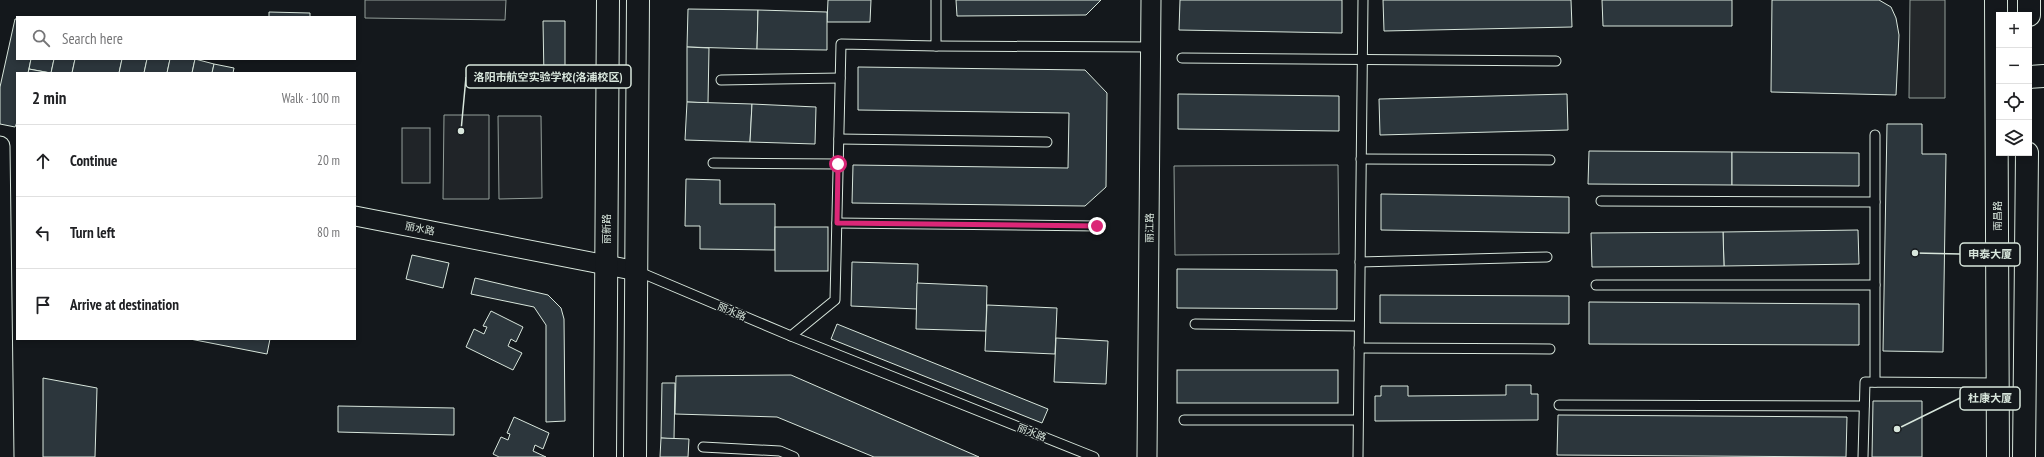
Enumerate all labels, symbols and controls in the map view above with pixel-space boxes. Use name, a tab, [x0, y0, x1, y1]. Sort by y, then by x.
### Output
map controls	[1996, 12, 2032, 156]
button: +	[1996, 12, 2032, 48]
search box	[16, 16, 356, 60]
icon: search	[30, 27, 52, 49]
text: Search here	[62, 29, 123, 48]
button: −	[1996, 48, 2032, 84]
callout: 洛阳市航空实验学校(洛浦校区)	[466, 65, 631, 88]
text: 洛阳市航空实验学校(洛浦校区)	[473, 70, 623, 84]
button: locate	[1996, 84, 2032, 120]
text: 2 min	[32, 87, 66, 109]
text: Walk · 100 m	[282, 90, 340, 107]
button: layers	[1996, 120, 2032, 156]
icon: ahead	[32, 150, 54, 172]
text: Continue	[70, 151, 117, 170]
text: 20 m	[317, 152, 340, 169]
route start	[829, 155, 847, 173]
street label: 南昌路	[1991, 201, 2004, 231]
street label: 丽江路	[1143, 213, 1156, 243]
street label: 丽新路	[600, 214, 613, 244]
route end	[1088, 217, 1106, 235]
street label: 丽水路	[404, 219, 436, 238]
icon: left	[32, 222, 54, 244]
text: Turn left	[70, 223, 115, 242]
text: 80 m	[317, 224, 340, 241]
callout: 申泰大厦	[1960, 243, 2020, 266]
text: 申泰大厦	[1968, 247, 2012, 261]
icon: arrive	[32, 294, 54, 316]
text: Arrive at destination	[70, 295, 179, 314]
street label: 丽水路	[715, 300, 748, 323]
callout: 杜康大厦	[1960, 387, 2020, 410]
text: 杜康大厦	[1968, 391, 2012, 405]
street label: 丽水路	[1015, 421, 1048, 444]

